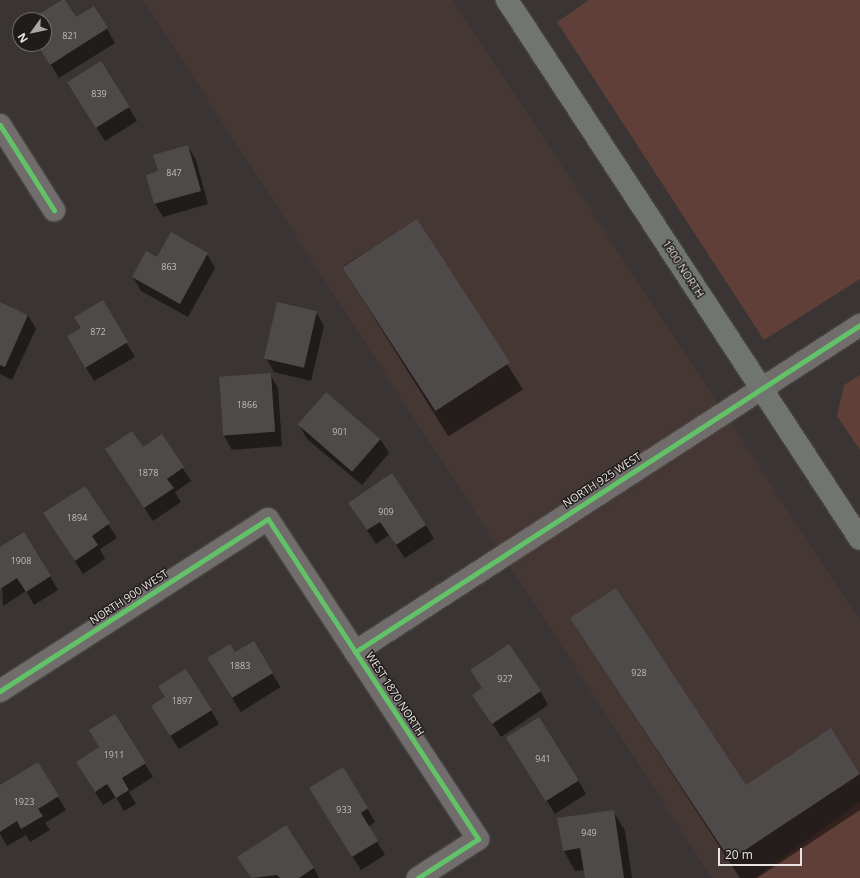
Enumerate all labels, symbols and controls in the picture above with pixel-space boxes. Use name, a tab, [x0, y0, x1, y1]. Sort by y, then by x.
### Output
north arrow	[12, 12, 52, 52]
text: N	[14, 30, 31, 46]
house number: 821	[62, 31, 78, 41]
house number: 839	[91, 89, 107, 99]
house number: 847	[166, 168, 182, 178]
street label: 1800 NORTH	[660, 238, 706, 300]
house number: 863	[161, 262, 177, 272]
house number: 872	[90, 327, 106, 337]
house number: 1866	[237, 400, 257, 410]
house number: 901	[332, 427, 348, 437]
street label: NORTH 925 WEST	[560, 450, 644, 510]
house number: 1878	[138, 468, 158, 478]
house number: 909	[378, 507, 394, 517]
house number: 1894	[67, 513, 87, 523]
house number: 1908	[11, 556, 31, 566]
street label: NORTH 900 WEST	[87, 567, 171, 627]
street label: WEST 1870 NORTH	[363, 650, 427, 738]
house number: 1883	[230, 661, 250, 671]
house number: 928	[631, 668, 647, 678]
house number: 927	[497, 674, 513, 684]
house number: 1897	[172, 696, 192, 706]
house number: 1911	[104, 750, 124, 760]
house number: 941	[535, 754, 551, 764]
house number: 1923	[14, 797, 34, 807]
house number: 933	[336, 805, 352, 815]
house number: 949	[581, 828, 597, 838]
scale bar	[720, 840, 804, 866]
text: 20 m	[725, 846, 753, 863]

